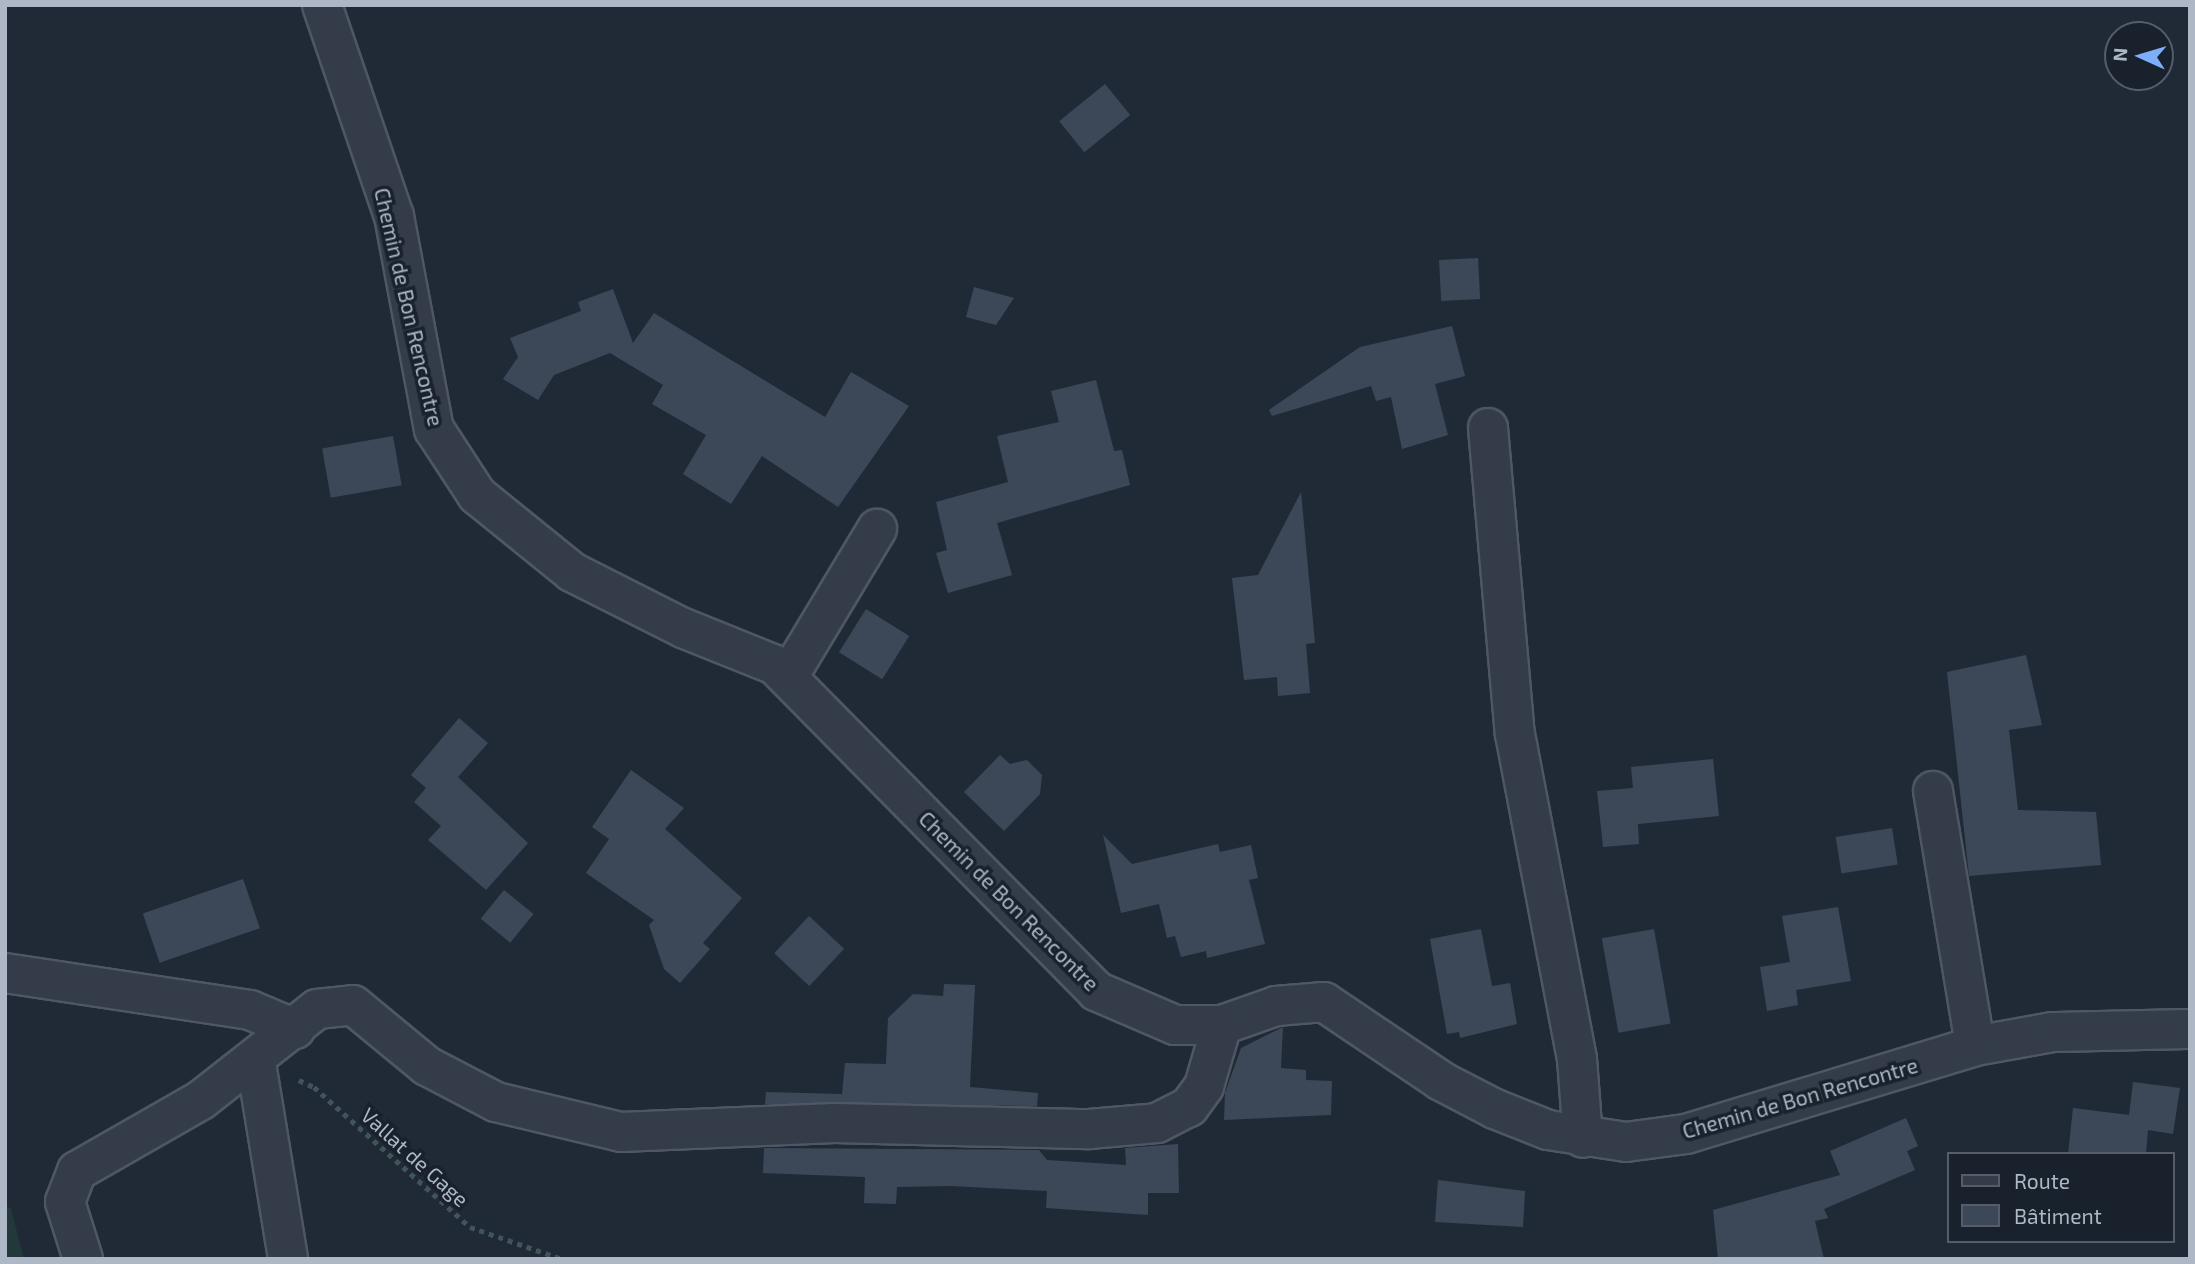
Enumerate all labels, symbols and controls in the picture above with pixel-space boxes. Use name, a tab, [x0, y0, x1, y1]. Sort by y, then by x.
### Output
north arrow	[2104, 21, 2174, 91]
text: N	[2108, 47, 2131, 62]
street label: Chemin de Bon Rencontre	[369, 185, 449, 429]
street label: Chemin de Bon Rencontre	[914, 806, 1104, 996]
street label: Chemin de Bon Rencontre	[1679, 1052, 1921, 1144]
street label: Vallat de Gage	[356, 1102, 474, 1212]
legend	[1946, 1152, 2174, 1243]
text: Route	[2014, 1168, 2070, 1193]
text: Bâtiment	[2014, 1203, 2102, 1228]

